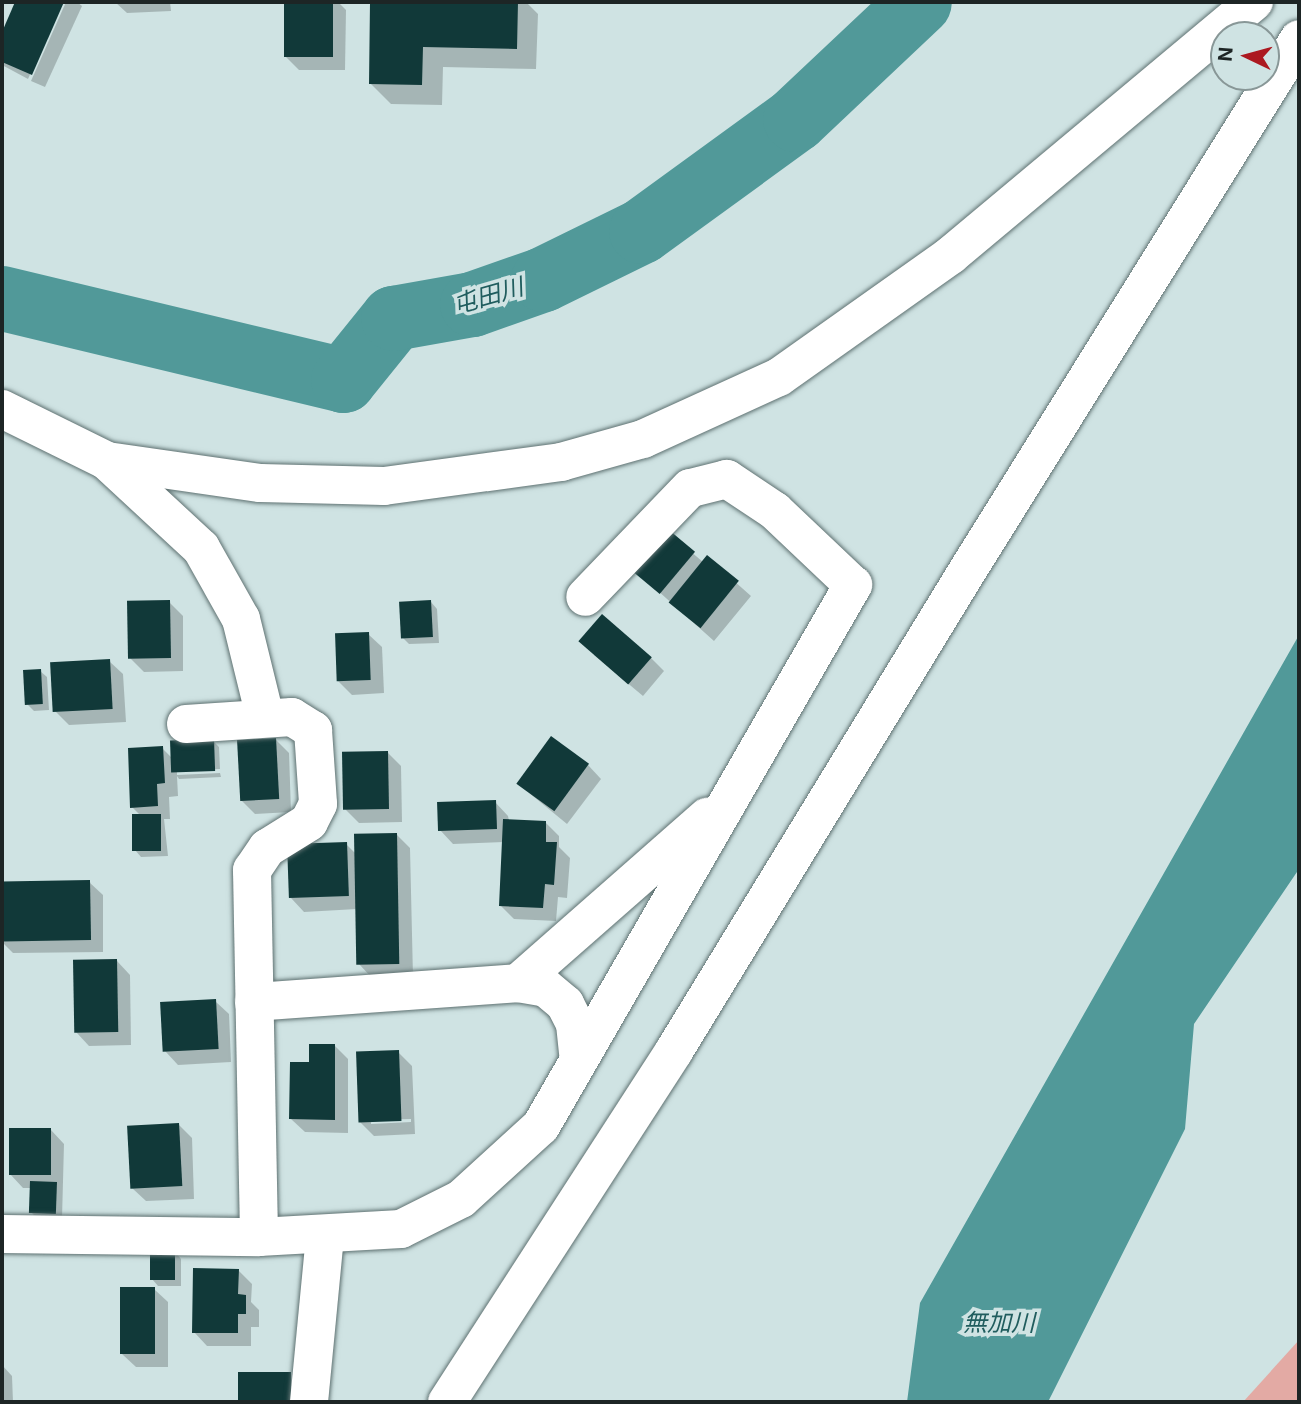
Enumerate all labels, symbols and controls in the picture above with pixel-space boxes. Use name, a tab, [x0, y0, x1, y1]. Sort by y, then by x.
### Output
north arrow	[1210, 21, 1280, 91]
text: N	[1213, 46, 1238, 63]
water label: 屯田川	[449, 272, 527, 320]
water label: 無加川	[963, 1309, 1035, 1337]

